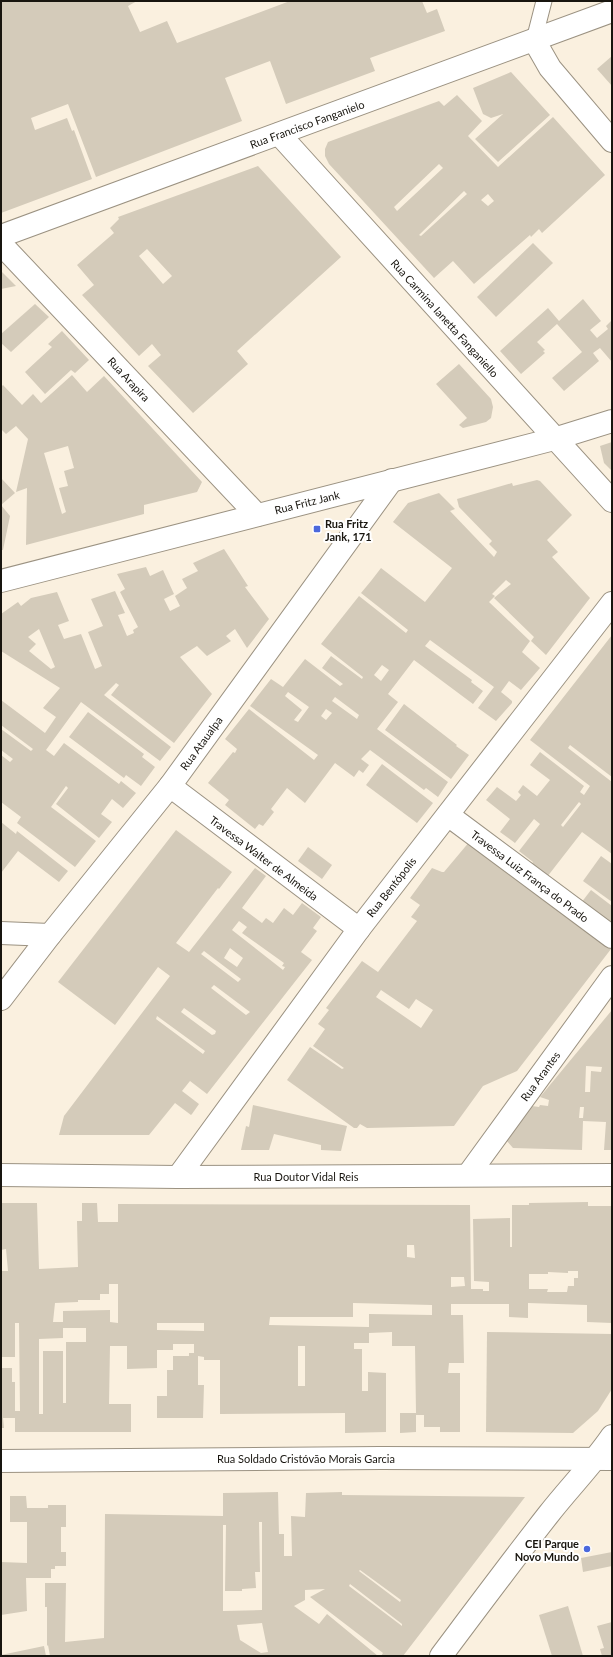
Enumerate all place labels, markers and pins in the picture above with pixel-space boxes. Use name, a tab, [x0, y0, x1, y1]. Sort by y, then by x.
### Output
place label: Rua Fritz Jank, 171	[325, 517, 372, 543]
marker: Rua Fritz Jank, 171	[312, 524, 322, 534]
place label: CEI Parque Novo Mundo	[515, 1537, 579, 1563]
marker: CEI Parque Novo Mundo	[582, 1544, 592, 1554]

